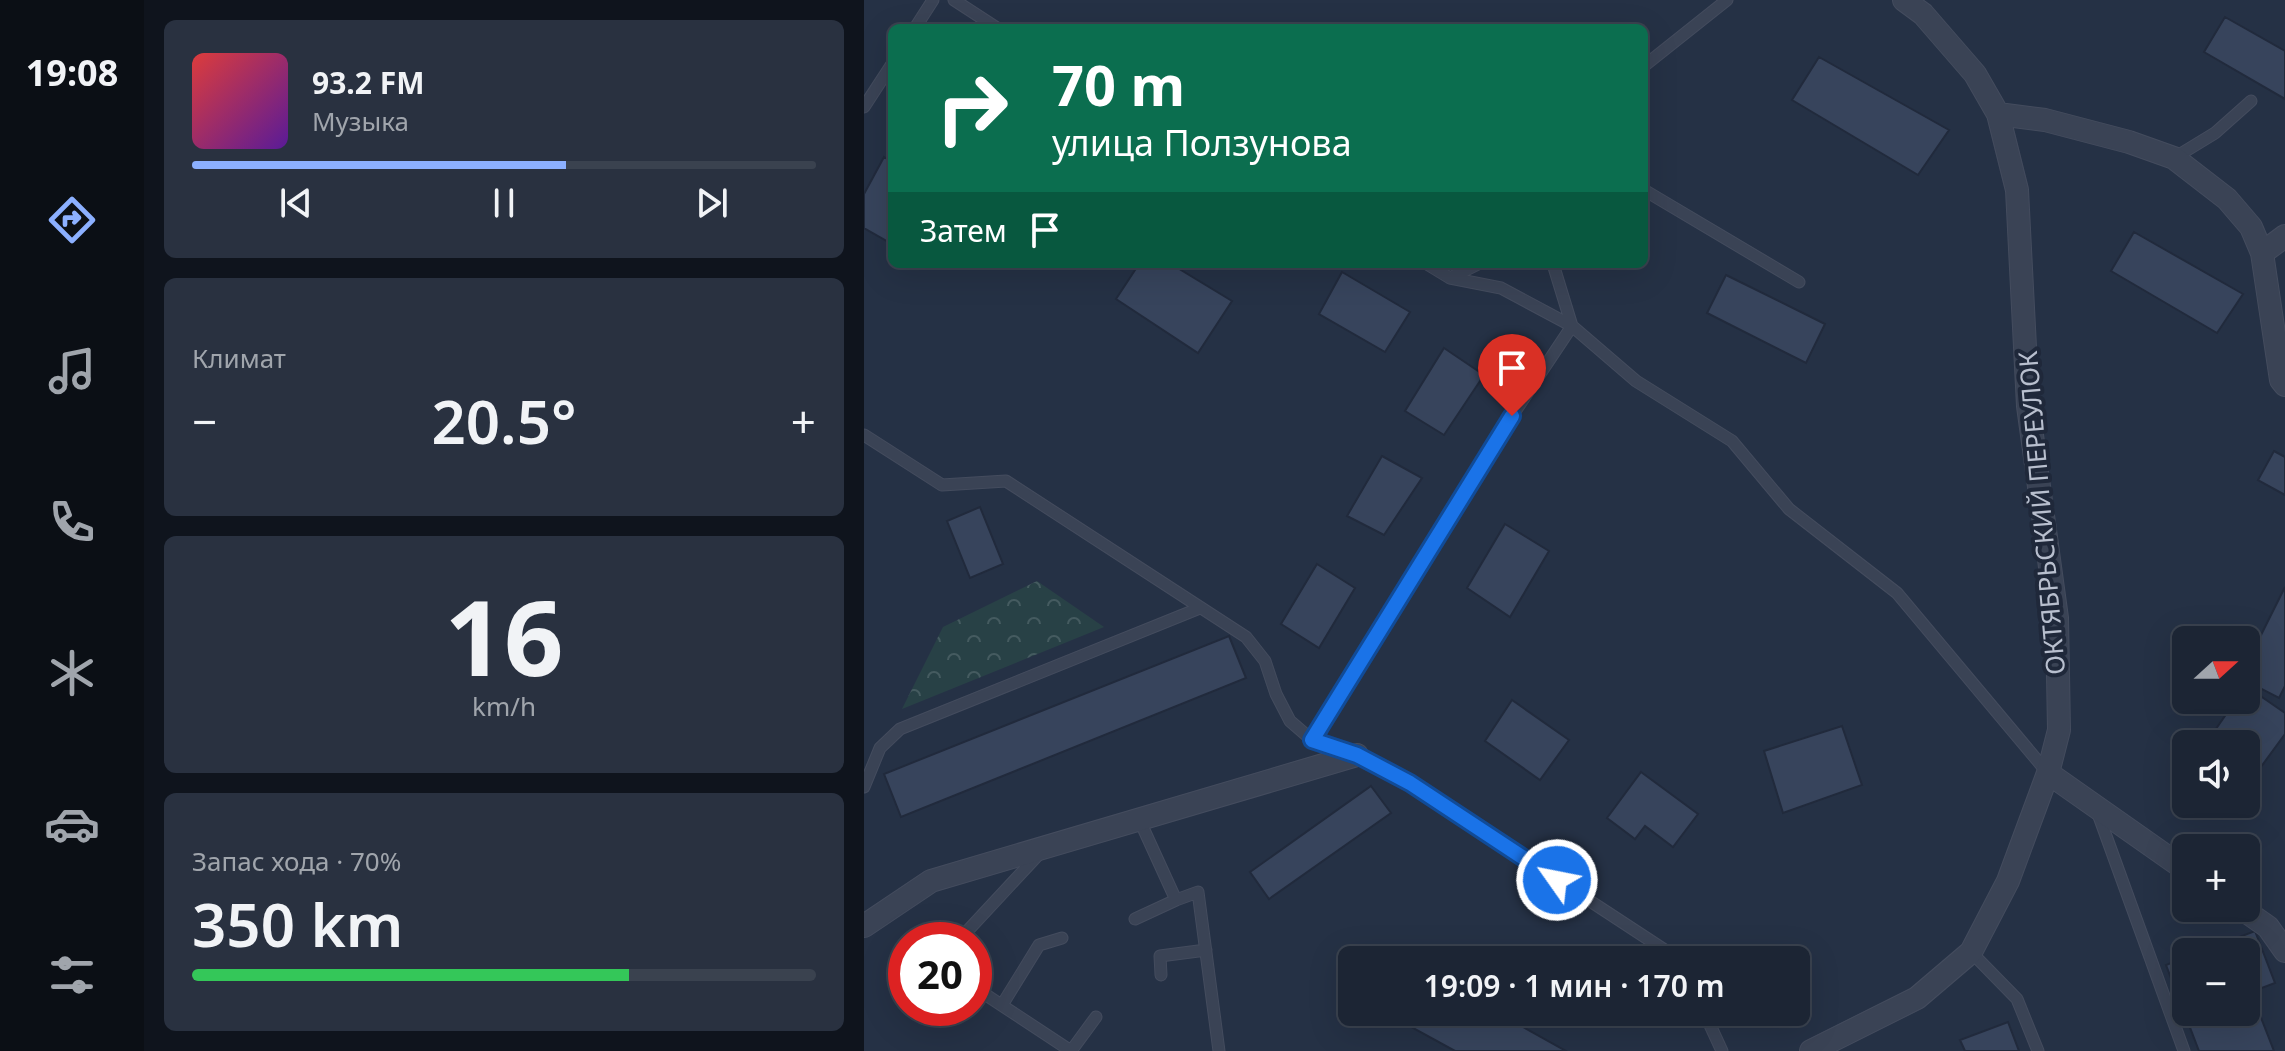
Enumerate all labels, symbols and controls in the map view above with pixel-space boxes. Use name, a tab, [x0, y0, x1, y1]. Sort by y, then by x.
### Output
text: 70 m	[1052, 46, 1185, 122]
text: 19:08	[26, 48, 118, 97]
icon: right	[920, 56, 1024, 160]
text: 93.2 FM	[312, 62, 424, 103]
text: Музыка	[312, 103, 409, 139]
text: улица Ползунова	[1052, 118, 1352, 167]
icon: previous	[274, 181, 318, 225]
icon: pause	[482, 181, 526, 225]
icon: next	[690, 181, 734, 225]
icon: directions	[44, 192, 100, 248]
icon: arrive	[1023, 208, 1067, 252]
text: Затем	[920, 210, 1007, 251]
pin	[1478, 334, 1546, 416]
text: Климат	[192, 340, 286, 376]
icon: music	[44, 343, 100, 399]
icon: arrive	[1490, 346, 1534, 390]
street label: ОКТЯБРЬСКИЙ ПЕРЕУЛОК	[2009, 350, 2073, 676]
text: 20.5°	[431, 380, 577, 462]
text: −	[192, 391, 217, 451]
text: +	[791, 391, 816, 451]
icon: phone	[44, 494, 100, 550]
text: 16	[445, 565, 563, 706]
north arrow	[2172, 626, 2260, 714]
map controls	[2172, 626, 2260, 1026]
icon: climate	[44, 645, 100, 701]
text: km/h	[472, 688, 536, 724]
button: sound	[2172, 730, 2260, 818]
icon: car	[44, 796, 100, 852]
button: +	[2172, 834, 2260, 922]
position arrow	[1515, 838, 1599, 922]
text: Запас хода · 70%	[192, 843, 401, 879]
text: 350 km	[192, 883, 403, 965]
speed limit sign: 20	[888, 922, 992, 1026]
button: −	[2172, 938, 2260, 1026]
icon: filters	[44, 947, 100, 1003]
text: 19:09 · 1 мин · 170 m	[1424, 965, 1724, 1006]

